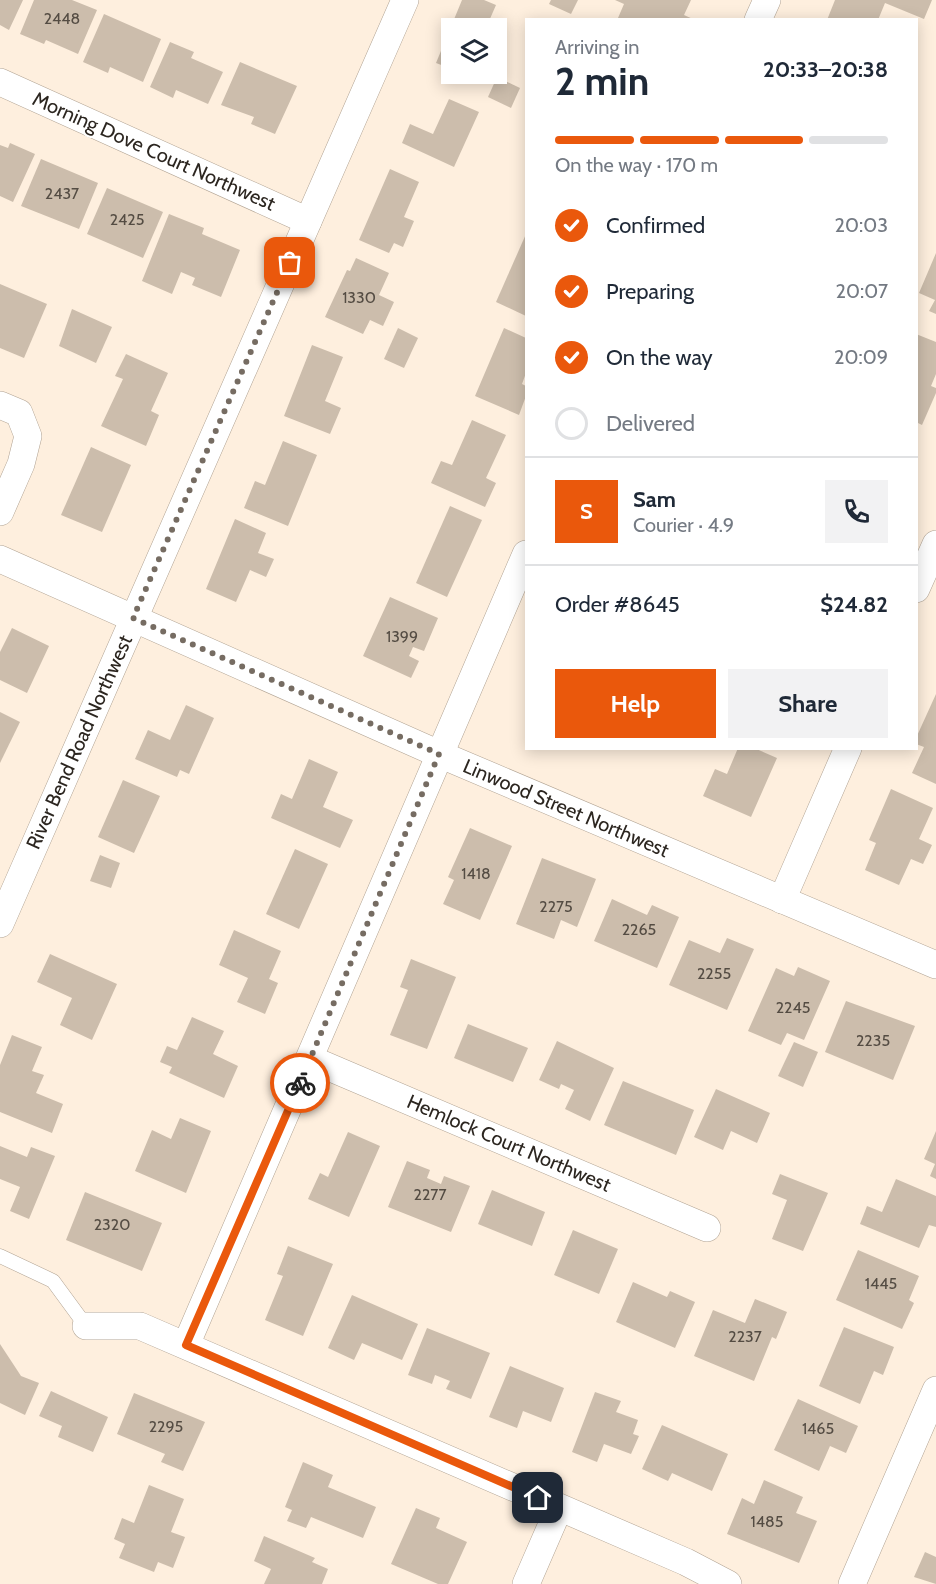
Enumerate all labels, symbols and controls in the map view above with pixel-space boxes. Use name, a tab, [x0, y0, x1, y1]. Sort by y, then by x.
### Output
house number: 2448	[44, 9, 80, 28]
map controls	[441, 18, 507, 84]
button: layers	[441, 18, 507, 84]
text: Arriving in	[555, 35, 639, 59]
text: 20:33–20:38	[763, 56, 888, 83]
text: 2 min	[555, 57, 649, 105]
street label: Morning Dove Court Northwest	[29, 86, 279, 216]
text: On the way · 170 m	[555, 153, 718, 177]
house number: 2437	[45, 184, 79, 203]
icon: check	[555, 209, 588, 242]
house number: 2425	[110, 210, 144, 229]
text: Confirmed	[606, 212, 705, 239]
text: 20:03	[835, 213, 888, 237]
pin	[264, 237, 315, 288]
icon: bag	[273, 246, 306, 279]
icon: check	[555, 275, 588, 308]
text: Preparing	[606, 278, 694, 305]
text: 20:07	[836, 279, 888, 303]
house number: 1330	[342, 288, 376, 307]
icon: check	[555, 341, 588, 374]
text: On the way	[606, 344, 713, 371]
text: 20:09	[834, 345, 888, 369]
text: Delivered	[606, 410, 695, 437]
button: phone	[825, 480, 888, 543]
text: Sam	[633, 486, 676, 513]
text: S	[580, 498, 593, 525]
text: Courier · 4.9	[633, 513, 734, 537]
text: Order #8645	[555, 591, 680, 618]
text: $24.82	[820, 591, 888, 618]
house number: 1399	[386, 627, 418, 646]
street label: River Bend Road Northwest	[21, 631, 137, 853]
button: Help	[555, 669, 716, 738]
button: Share	[728, 669, 888, 738]
street label: Linwood Street Northwest	[459, 754, 673, 862]
house number: 1418	[461, 864, 491, 883]
house number: 2275	[539, 897, 573, 916]
house number: 2265	[622, 920, 656, 939]
house number: 2255	[697, 964, 731, 983]
house number: 2245	[776, 998, 810, 1017]
house number: 2235	[856, 1031, 890, 1050]
courier	[270, 1053, 330, 1113]
icon: bike	[284, 1067, 317, 1100]
street label: Hemlock Court Northwest	[403, 1089, 615, 1197]
house number: 2277	[414, 1185, 446, 1204]
house number: 2320	[94, 1215, 130, 1234]
house number: 1445	[865, 1274, 897, 1293]
house number: 2237	[728, 1327, 762, 1346]
house number: 2295	[149, 1417, 183, 1436]
house number: 1465	[802, 1419, 834, 1438]
pin	[512, 1472, 563, 1523]
icon: home	[521, 1481, 554, 1514]
house number: 1485	[751, 1512, 783, 1531]

